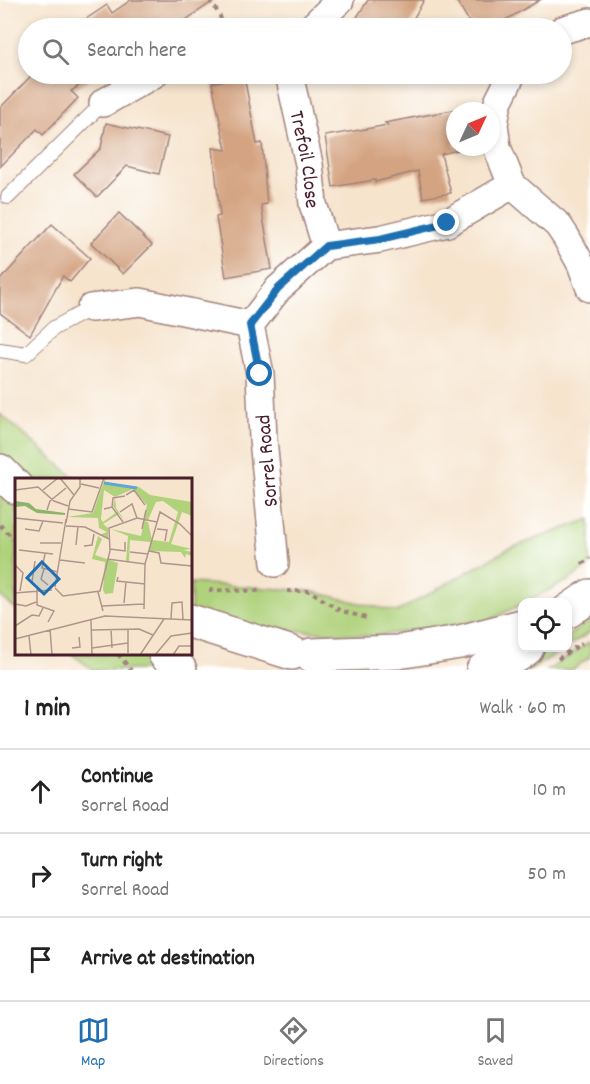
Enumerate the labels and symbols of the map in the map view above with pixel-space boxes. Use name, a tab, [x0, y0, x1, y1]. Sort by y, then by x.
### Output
north arrow	[446, 102, 500, 156]
street label: Trefoil Close	[280, 108, 325, 210]
route end	[433, 209, 459, 235]
route start	[246, 360, 272, 386]
street label: Sorrel Road	[250, 413, 288, 508]
inset map	[15, 478, 192, 655]

